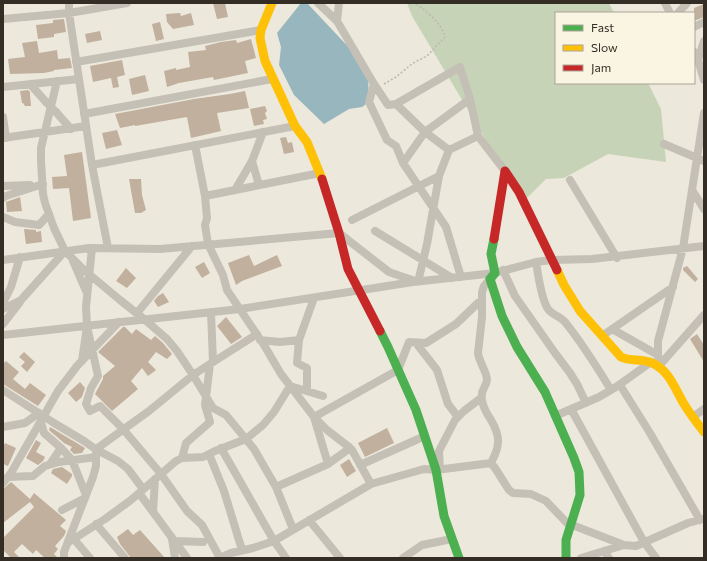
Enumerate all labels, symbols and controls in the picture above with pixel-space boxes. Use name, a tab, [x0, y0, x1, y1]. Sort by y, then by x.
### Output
legend	[555, 12, 695, 84]
text: Fast	[591, 20, 614, 34]
text: Slow	[591, 40, 618, 54]
text: Jam	[591, 60, 611, 75]

